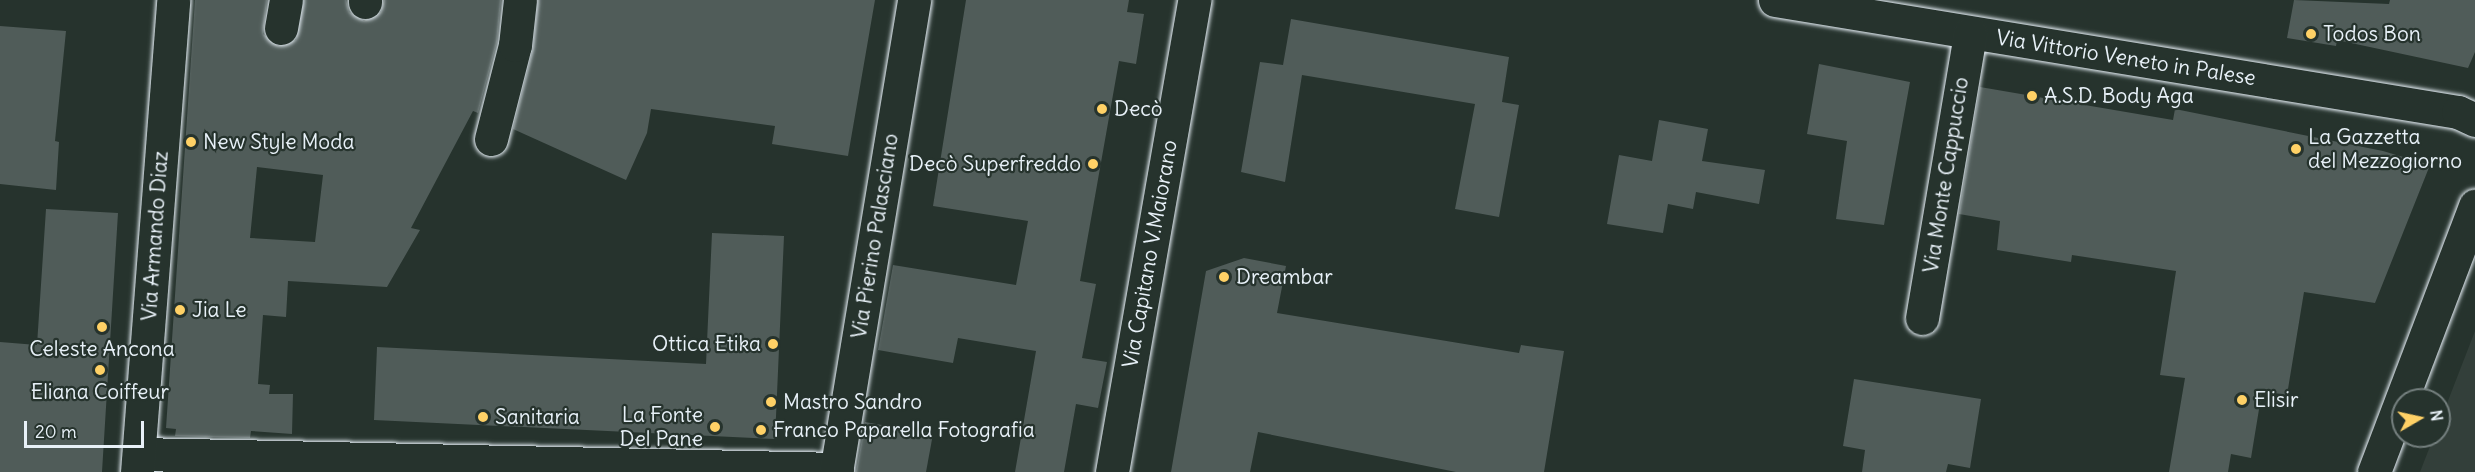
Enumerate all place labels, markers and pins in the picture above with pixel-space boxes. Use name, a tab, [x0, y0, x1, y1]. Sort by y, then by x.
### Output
place label: Todos Bon	[2323, 21, 2421, 47]
marker: Todos Bon	[2304, 27, 2318, 41]
place label: A.S.D. Body Aga	[2044, 83, 2194, 109]
marker: A.S.D. Body Aga	[2025, 89, 2039, 103]
place label: Decò	[1114, 96, 1163, 122]
marker: Decò	[1095, 102, 1109, 116]
place label: La Gazzetta del Mezzogiorno	[2308, 124, 2462, 174]
place label: New Style Moda	[203, 129, 355, 155]
marker: New Style Moda	[184, 135, 198, 149]
marker: La Gazzetta del Mezzogiorno	[2289, 142, 2303, 156]
place label: Decò Superfreddo	[909, 151, 1081, 177]
marker: Decò Superfreddo	[1086, 157, 1100, 171]
place label: Dreambar	[1236, 264, 1333, 290]
marker: Dreambar	[1217, 270, 1231, 284]
place label: Jia Le	[192, 297, 247, 323]
marker: Jia Le	[173, 303, 187, 317]
marker: Celeste Ancona	[95, 320, 109, 334]
place label: Ottica Etika	[652, 331, 761, 357]
place label: Celeste Ancona	[29, 336, 175, 362]
marker: Ottica Etika	[766, 337, 780, 351]
marker: Eliana Coiffeur	[93, 363, 107, 377]
place label: Eliana Coiffeur	[31, 379, 169, 405]
place label: Elisir	[2254, 387, 2299, 413]
place label: Mastro Sandro	[783, 389, 922, 415]
marker: Elisir	[2235, 393, 2249, 407]
marker: Mastro Sandro	[764, 395, 778, 409]
place label: La Fonte Del Pane	[620, 402, 703, 452]
place label: Sanitaria	[495, 404, 580, 430]
marker: Sanitaria	[476, 410, 490, 424]
place label: Franco Paparella Fotografia	[773, 417, 1035, 443]
marker: La Fonte Del Pane	[708, 420, 722, 434]
marker: Franco Paparella Fotografia	[754, 423, 768, 437]

